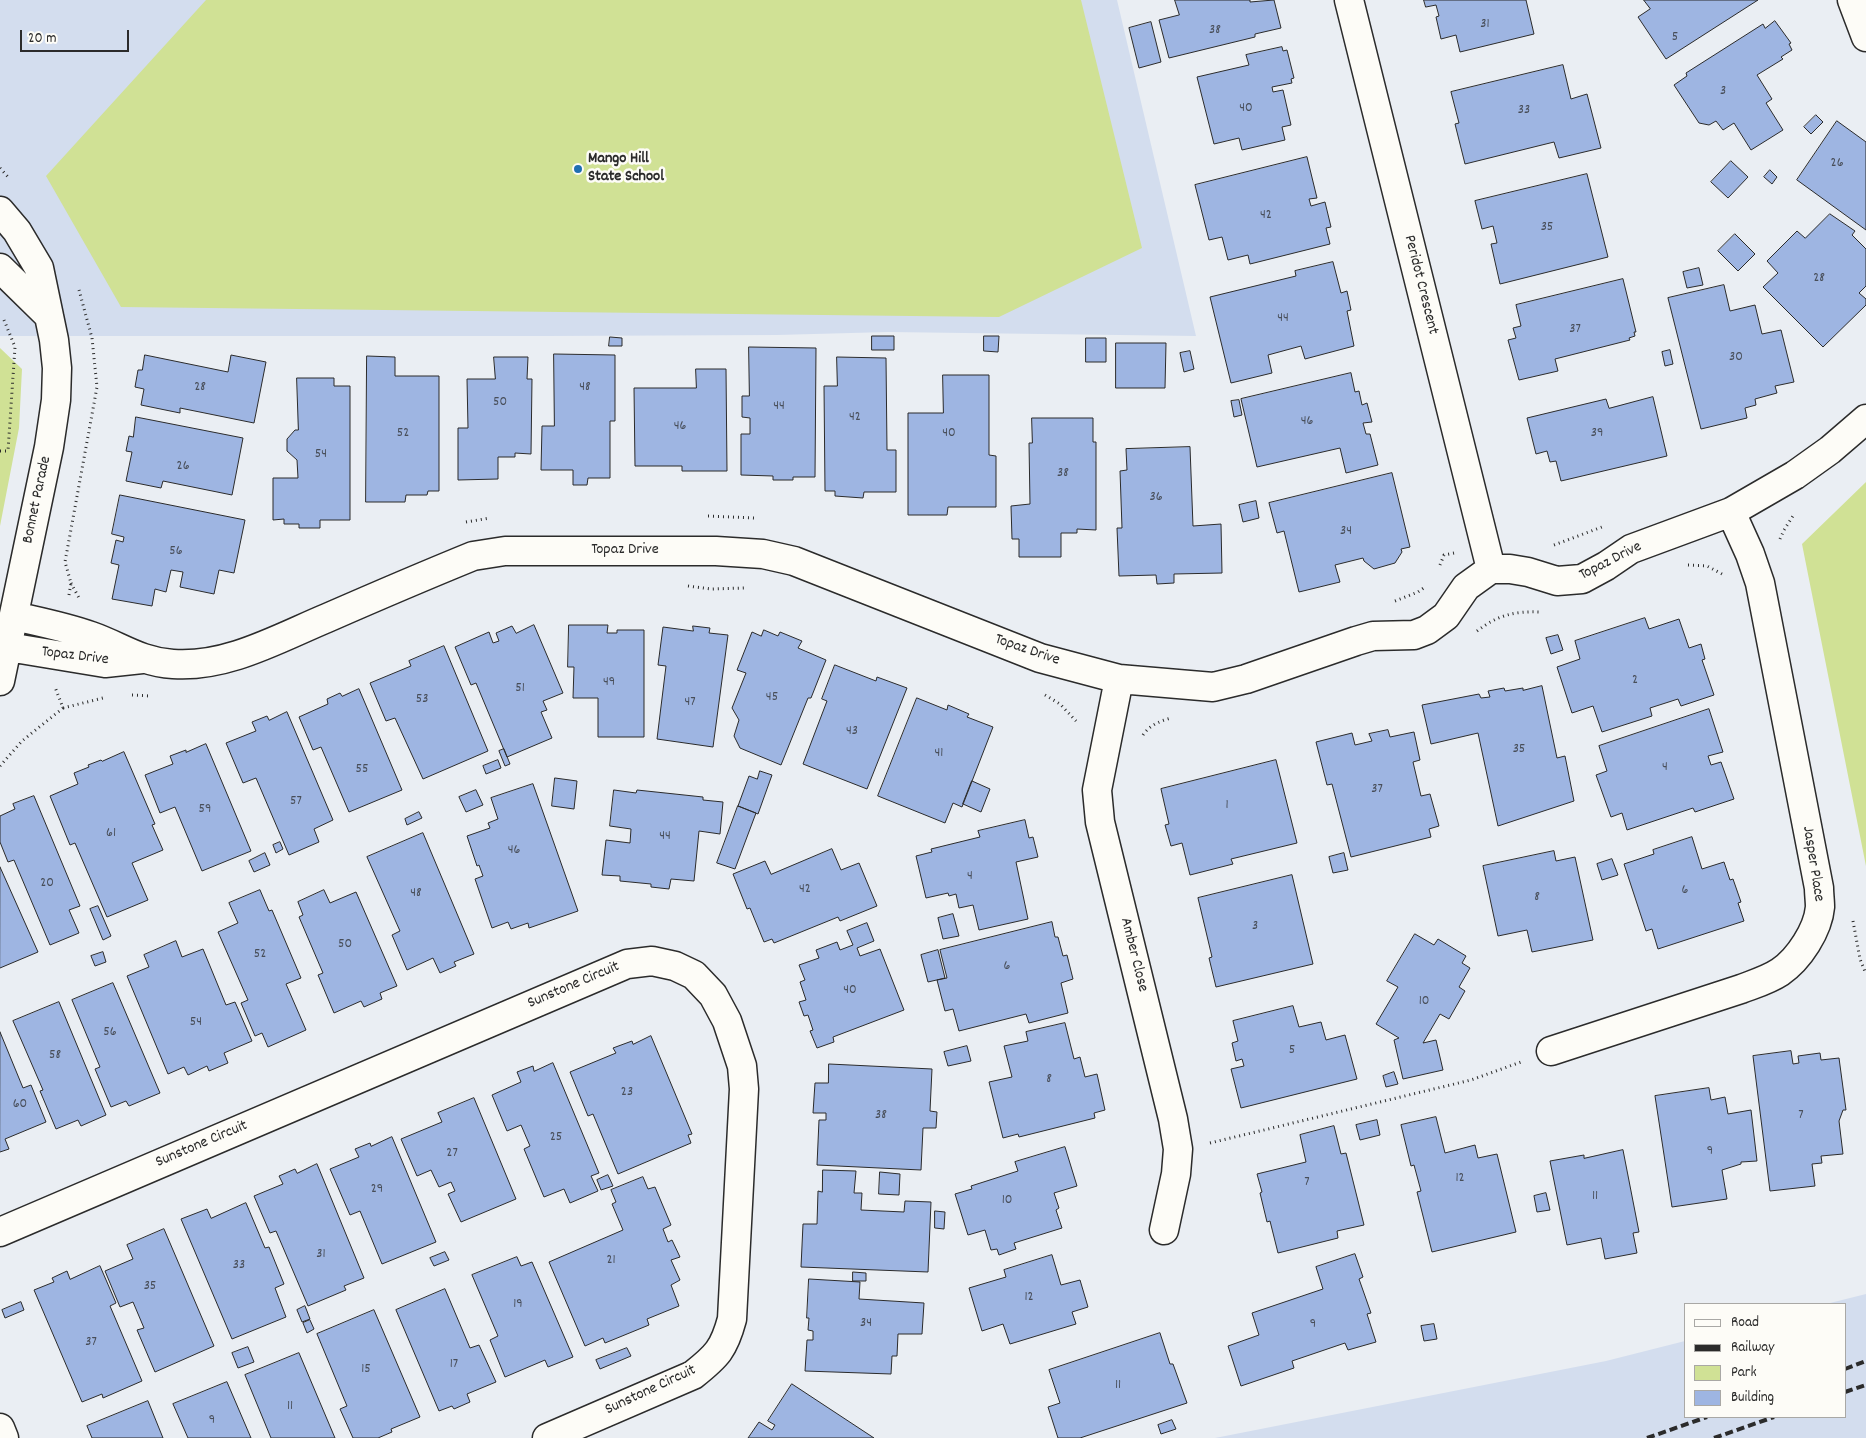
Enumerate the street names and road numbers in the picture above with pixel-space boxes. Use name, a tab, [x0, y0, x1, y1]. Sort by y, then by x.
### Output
street label: Peridot Crescent	[1398, 233, 1442, 337]
street label: Bonnet Parade	[19, 455, 57, 545]
street label: Topaz Drive	[1577, 538, 1645, 586]
street label: Topaz Drive	[591, 541, 659, 561]
street label: Topaz Drive	[992, 631, 1062, 671]
street label: Topaz Drive	[40, 643, 110, 671]
street label: Jasper Place	[1797, 825, 1827, 903]
street label: Amber Close	[1115, 916, 1151, 994]
street label: Sunstone Circuit	[525, 958, 623, 1014]
street label: Sunstone Circuit	[153, 1117, 251, 1173]
street label: Sunstone Circuit	[602, 1362, 700, 1420]

